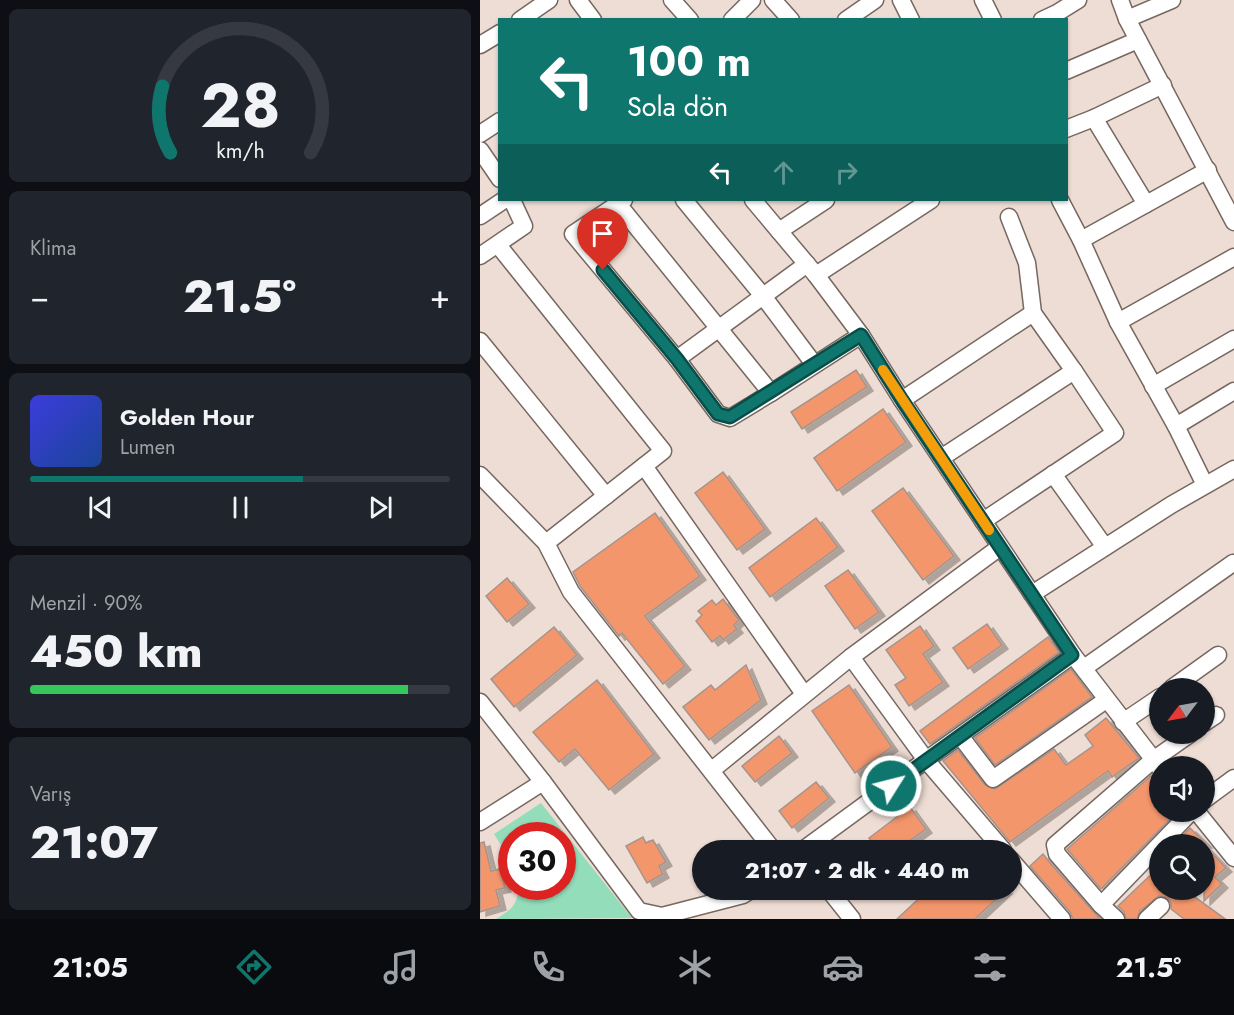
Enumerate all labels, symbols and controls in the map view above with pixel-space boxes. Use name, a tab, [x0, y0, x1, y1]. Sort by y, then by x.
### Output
text: 100 m	[627, 31, 751, 92]
icon: left	[528, 42, 606, 120]
text: 28	[200, 60, 280, 150]
text: Sola dön	[627, 87, 728, 126]
text: km/h	[216, 135, 264, 166]
icon: left	[704, 156, 737, 189]
icon: ahead	[767, 156, 800, 189]
icon: right	[830, 156, 863, 189]
pin	[577, 208, 628, 270]
icon: arrive	[586, 217, 619, 250]
text: Klima	[30, 234, 76, 263]
text: 21.5°	[183, 264, 296, 329]
text: −	[30, 273, 49, 320]
text: +	[430, 273, 450, 320]
text: Golden Hour	[120, 401, 254, 433]
text: Lumen	[120, 433, 176, 462]
icon: previous	[84, 491, 117, 524]
icon: pause	[224, 491, 257, 524]
icon: next	[364, 491, 397, 524]
text: Menzil · 90%	[30, 589, 143, 618]
text: 450 km	[30, 619, 202, 684]
north arrow	[1149, 678, 1215, 744]
map controls	[1149, 678, 1215, 900]
position arrow	[859, 754, 923, 818]
button: sound	[1149, 756, 1215, 822]
text: Varış	[30, 780, 71, 809]
text: 21:07	[30, 810, 158, 875]
speed limit sign: 30	[498, 822, 576, 900]
button: search	[1149, 834, 1215, 900]
text: 21:07 · 2 dk · 440 m	[745, 854, 969, 886]
icon: directions	[233, 946, 275, 988]
icon: music	[380, 946, 422, 988]
icon: phone	[527, 946, 569, 988]
icon: climate	[674, 946, 716, 988]
icon: car	[822, 946, 864, 988]
icon: filters	[969, 946, 1011, 988]
text: 21:05	[53, 948, 128, 987]
text: 21.5°	[1116, 948, 1181, 987]

